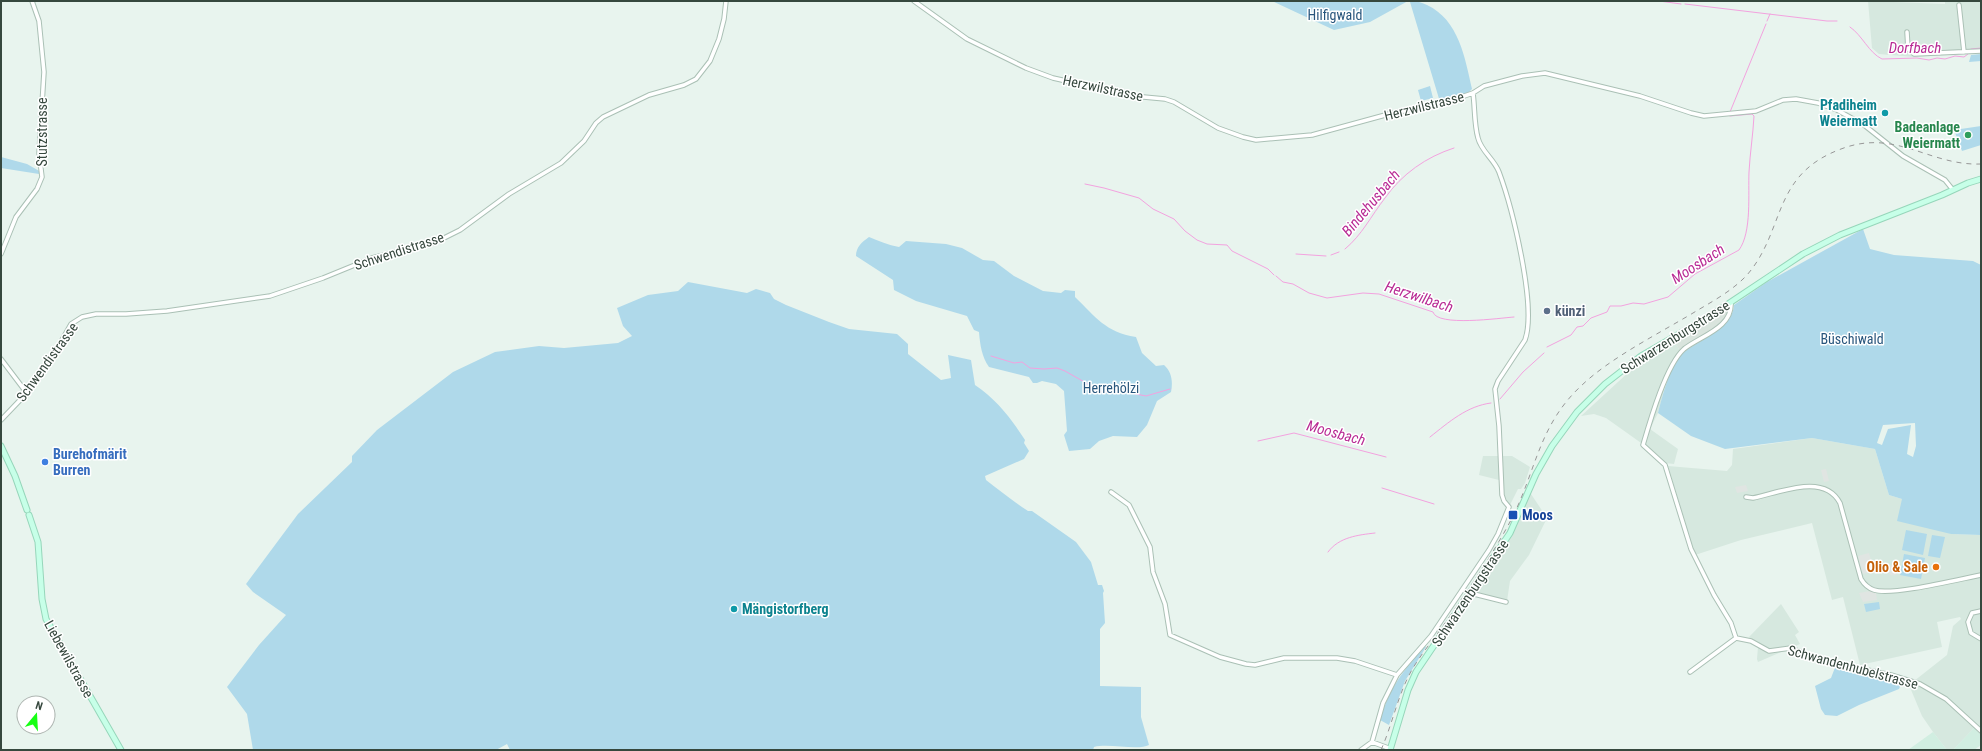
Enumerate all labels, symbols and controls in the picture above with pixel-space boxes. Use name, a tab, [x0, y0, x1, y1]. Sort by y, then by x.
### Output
park label: Hilfigwald	[1308, 7, 1362, 23]
water label: Dorfbach	[1889, 39, 1941, 57]
street label: Herzwilstrasse	[1061, 72, 1145, 104]
street label: Herzwilstrasse	[1382, 88, 1466, 124]
street label: Stutzstrasse	[34, 97, 50, 167]
place label: Pfadiheim Weiermatt	[1820, 97, 1877, 129]
marker: Pfadiheim Weiermatt	[1880, 108, 1890, 118]
place label: Badeanlage Weiermatt	[1895, 119, 1960, 151]
marker: Badeanlage Weiermatt	[1963, 130, 1973, 140]
water label: Bindehusbach	[1338, 166, 1404, 240]
street label: Schwendistrasse	[352, 229, 446, 273]
water label: Moosbach	[1668, 240, 1728, 288]
water label: Herzwilbach	[1383, 278, 1455, 316]
street label: Schwarzenburgstrasse	[1618, 297, 1733, 377]
place label: künzi	[1555, 303, 1585, 319]
marker: künzi	[1542, 306, 1552, 316]
street label: Schwendistrasse	[13, 319, 81, 405]
park label: Büschiwald	[1820, 331, 1884, 347]
park label: Herrehölzi	[1083, 380, 1139, 396]
water label: Moosbach	[1305, 417, 1367, 449]
place label: Burehofmärit Burren	[53, 446, 127, 478]
marker: Burehofmärit Burren	[40, 457, 50, 467]
place label: Moos	[1522, 507, 1553, 523]
marker: Moos	[1507, 509, 1519, 521]
street label: Schwarzenburgstrasse	[1428, 536, 1512, 649]
place label: Olio & Sale	[1867, 559, 1928, 575]
marker: Olio & Sale	[1931, 562, 1941, 572]
place label: Mängistorfberg	[742, 601, 829, 617]
marker: Mängistorfberg	[729, 604, 739, 614]
street label: Liebewilstrasse	[41, 618, 97, 701]
street label: Schwandenhubelstrasse	[1786, 642, 1920, 692]
north arrow	[16, 695, 56, 735]
text: N	[34, 699, 44, 713]

